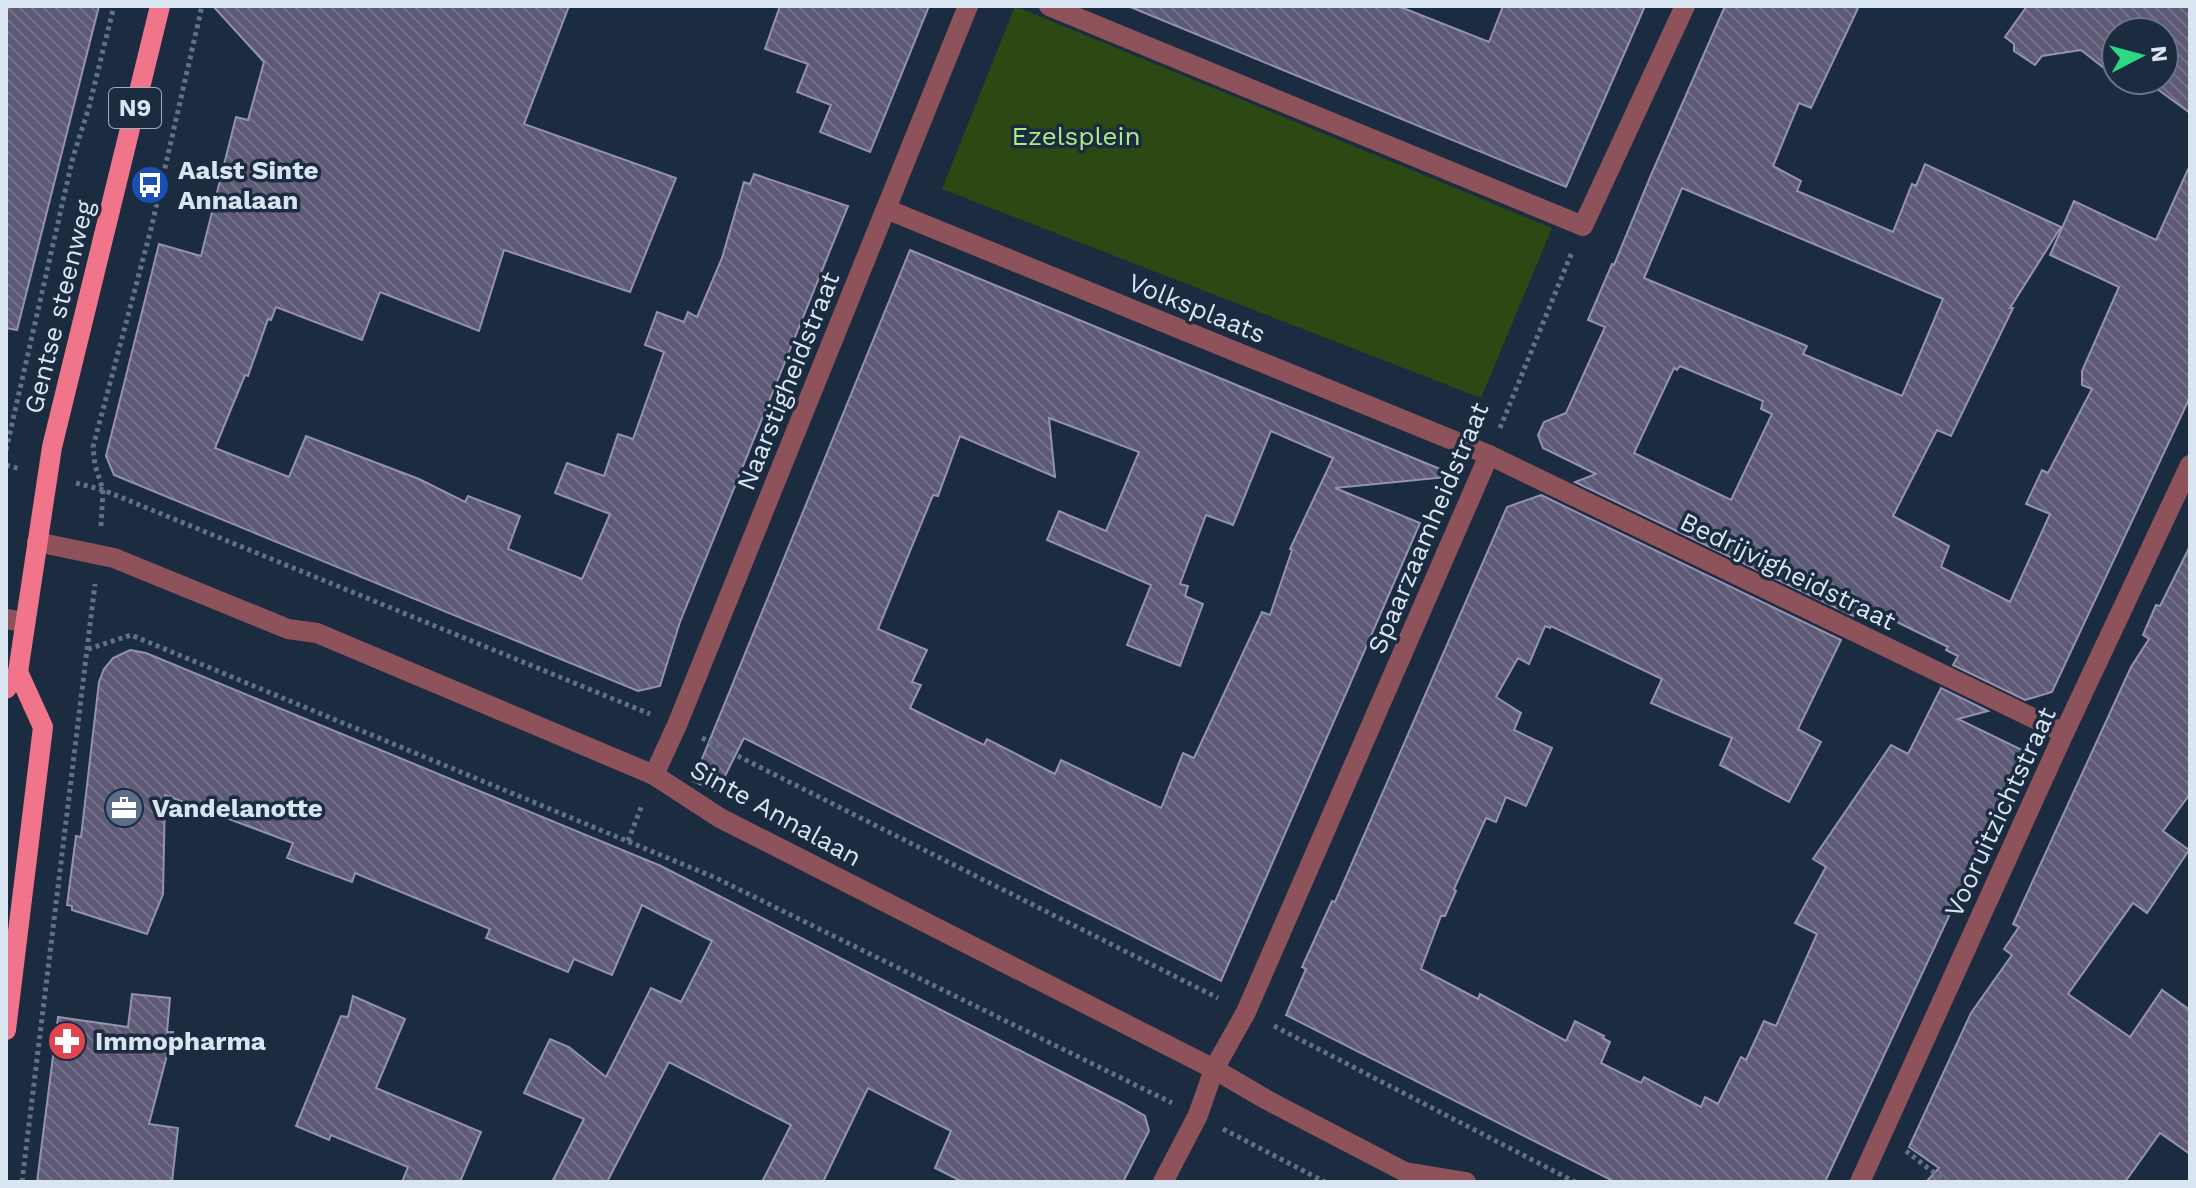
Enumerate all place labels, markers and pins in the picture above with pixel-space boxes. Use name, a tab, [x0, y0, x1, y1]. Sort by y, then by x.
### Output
place label: Aalst Sinte Annalaan	[178, 155, 319, 215]
bus stop icon: Aalst Sinte Annalaan	[129, 164, 171, 206]
office icon: Vandelanotte	[103, 787, 145, 829]
place label: Vandelanotte	[152, 793, 323, 823]
pharmacy icon: Immopharma	[46, 1020, 88, 1062]
place label: Immopharma	[95, 1026, 266, 1056]

